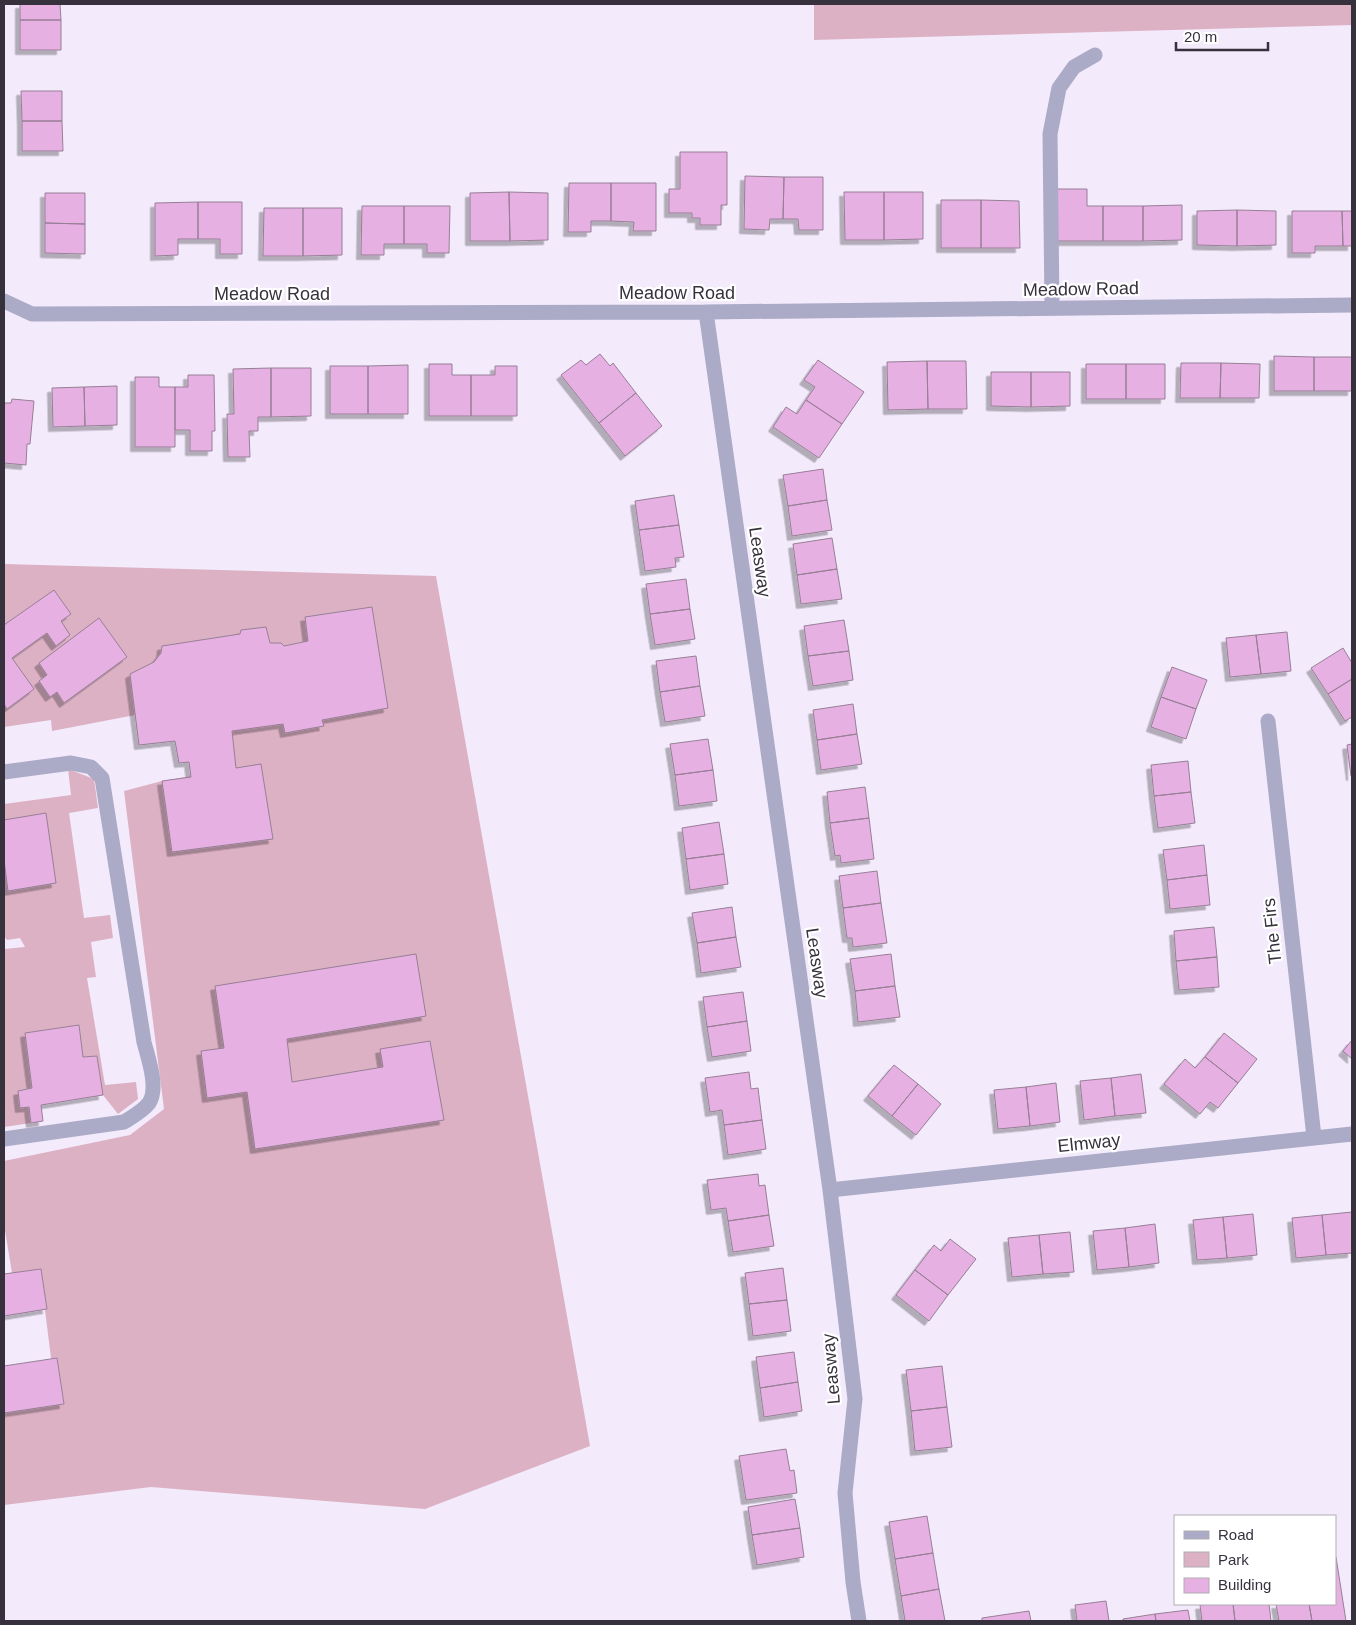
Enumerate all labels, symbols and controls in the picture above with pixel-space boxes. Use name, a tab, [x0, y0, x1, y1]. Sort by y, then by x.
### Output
scale bar	[1176, 20, 1268, 52]
text: 20 m	[1184, 28, 1217, 45]
street label: Meadow Road	[1023, 278, 1139, 300]
street label: Meadow Road	[619, 283, 735, 303]
street label: Meadow Road	[214, 284, 330, 304]
street label: Leasway	[745, 525, 775, 599]
street label: The Firs	[1259, 897, 1285, 965]
street label: Leasway	[802, 926, 832, 1000]
street label: Elmway	[1057, 1130, 1121, 1156]
street label: Leasway	[818, 1333, 844, 1405]
legend	[1174, 1515, 1336, 1605]
text: Road	[1218, 1526, 1254, 1543]
text: Park	[1218, 1551, 1249, 1568]
text: Building	[1218, 1576, 1271, 1593]

